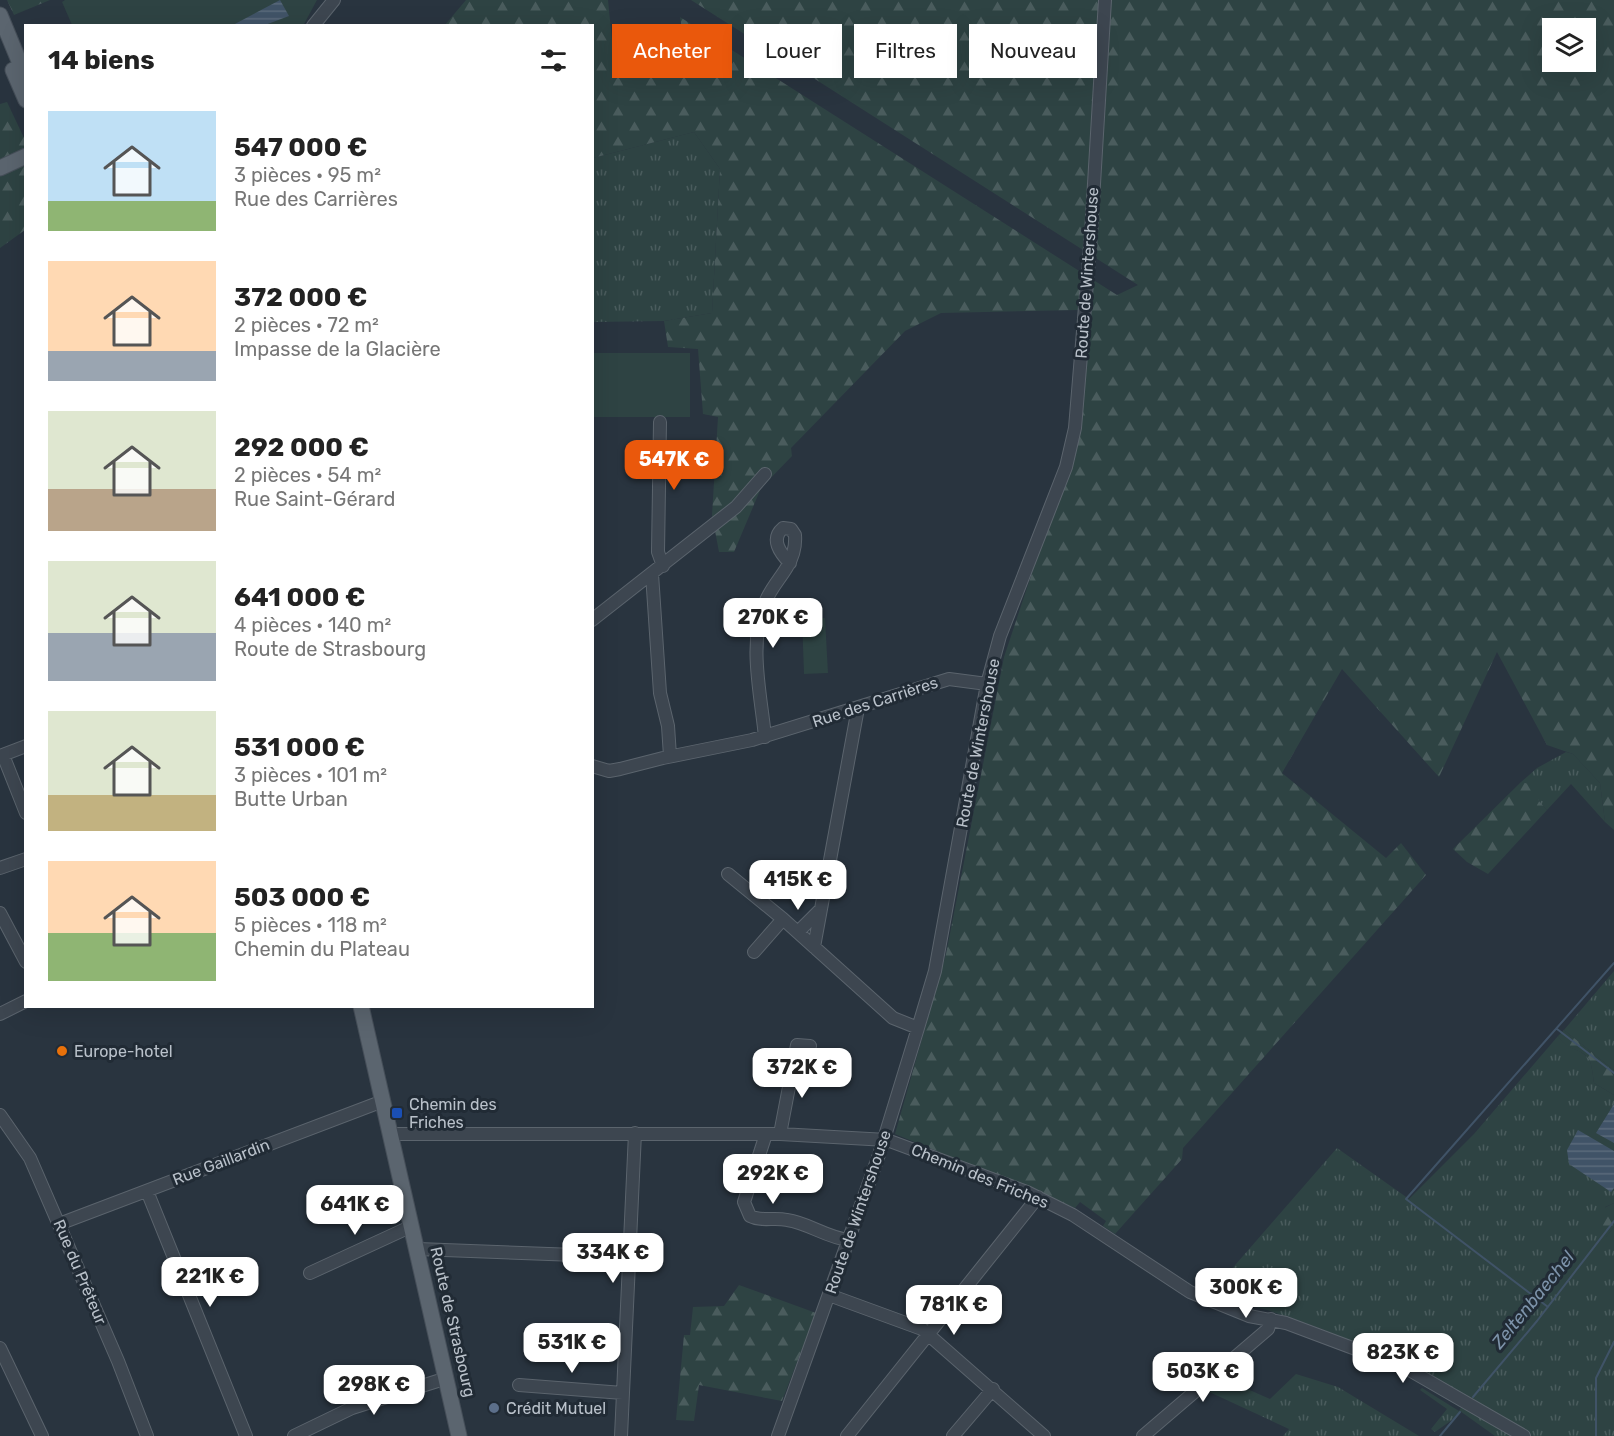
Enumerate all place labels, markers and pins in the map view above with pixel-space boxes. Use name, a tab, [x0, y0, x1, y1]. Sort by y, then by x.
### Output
pin: 547K €	[625, 440, 723, 491]
pin: 270K €	[724, 598, 822, 649]
pin: 415K €	[749, 860, 847, 911]
place label: Europe-hotel	[74, 1042, 173, 1061]
marker: Europe-hotel	[55, 1044, 69, 1058]
pin: 372K €	[753, 1048, 851, 1099]
place label: Chemin des Friches	[409, 1095, 497, 1132]
marker: Chemin des Friches	[390, 1106, 404, 1120]
pin: 292K €	[724, 1154, 822, 1205]
pin: 641K €	[306, 1185, 404, 1236]
pin: 334K €	[564, 1233, 662, 1284]
pin: 221K €	[161, 1257, 259, 1308]
pin: 300K €	[1197, 1268, 1295, 1319]
pin: 781K €	[905, 1285, 1003, 1336]
pin: 531K €	[523, 1323, 621, 1374]
pin: 823K €	[1354, 1333, 1452, 1384]
pin: 503K €	[1154, 1352, 1252, 1403]
pin: 298K €	[325, 1365, 423, 1416]
place label: Crédit Mutuel	[506, 1399, 606, 1418]
marker: Crédit Mutuel	[487, 1401, 501, 1415]

